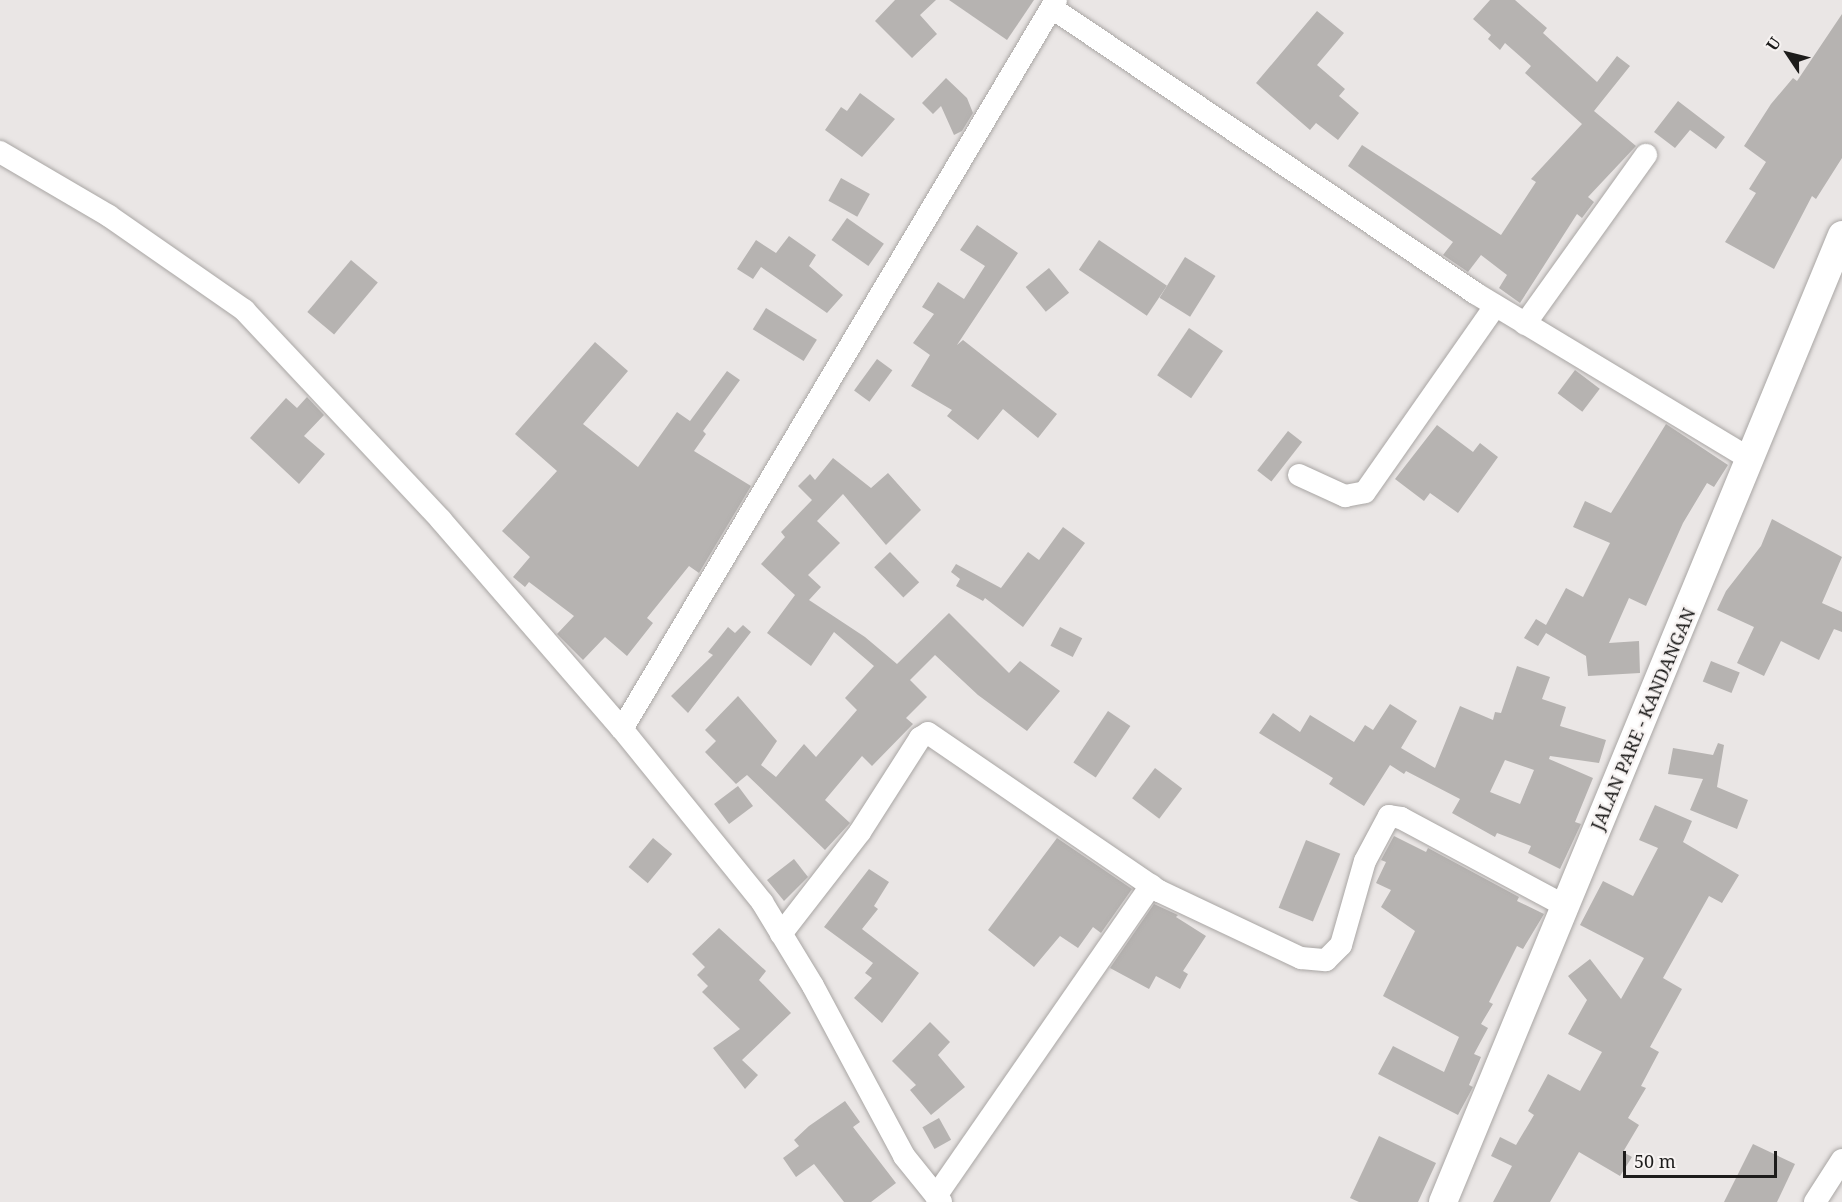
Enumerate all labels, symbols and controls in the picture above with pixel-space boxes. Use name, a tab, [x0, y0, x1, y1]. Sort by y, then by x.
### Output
north arrow	[1758, 24, 1818, 84]
text: U	[1761, 32, 1786, 55]
street label: JALAN PARE - KANDANGAN	[1586, 605, 1700, 833]
scale bar	[1626, 1139, 1780, 1177]
text: 50 m	[1634, 1149, 1676, 1173]

